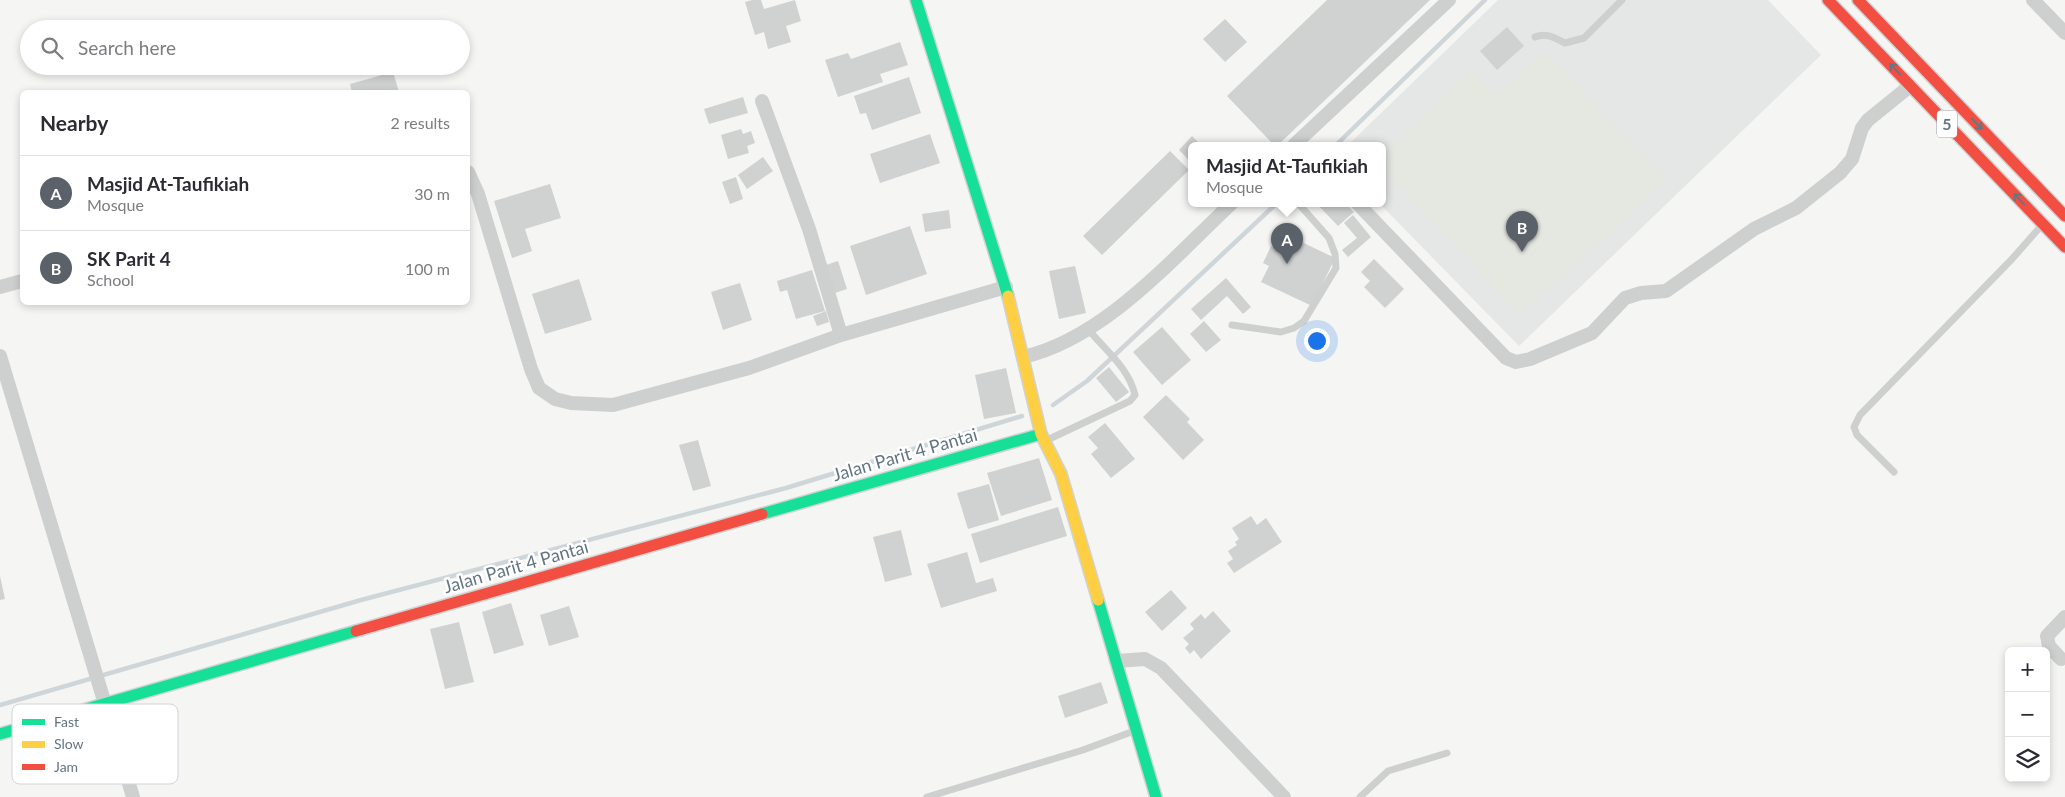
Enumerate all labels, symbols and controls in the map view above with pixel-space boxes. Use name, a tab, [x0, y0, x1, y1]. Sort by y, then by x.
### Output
search box	[20, 20, 470, 75]
icon: search	[38, 34, 66, 62]
text: Search here	[78, 36, 176, 59]
one-way arrow	[1889, 63, 1901, 76]
text: Nearby	[40, 110, 108, 135]
road number: 5	[1937, 110, 1957, 138]
text: 2 results	[390, 113, 450, 132]
one-way arrow	[1970, 117, 1982, 129]
popup	[1188, 142, 1386, 207]
text: Masjid At-Taufikiah	[1206, 154, 1368, 177]
text: Masjid At-Taufikiah	[87, 172, 249, 195]
text: Mosque	[1206, 177, 1263, 196]
text: A	[50, 184, 62, 203]
text: 30 m	[414, 184, 450, 203]
one-way arrow	[2013, 193, 2025, 206]
text: Mosque	[87, 195, 144, 214]
pin: B	[1506, 211, 1538, 252]
pin: A	[1271, 223, 1303, 264]
text: SK Parit 4	[87, 247, 171, 270]
text: B	[51, 259, 61, 278]
text: 100 m	[405, 259, 450, 278]
text: School	[87, 270, 134, 289]
your location	[1304, 328, 1330, 354]
street label: Jalan Parit 4 Pantai	[830, 423, 980, 485]
street label: Jalan Parit 4 Pantai	[441, 535, 591, 597]
map controls	[2005, 647, 2050, 782]
button: +	[2005, 647, 2050, 692]
button: −	[2005, 692, 2050, 737]
legend	[12, 704, 178, 784]
text: Fast	[54, 713, 79, 730]
text: Slow	[54, 735, 84, 752]
button: layers	[2005, 737, 2050, 782]
text: Jam	[54, 758, 78, 775]

